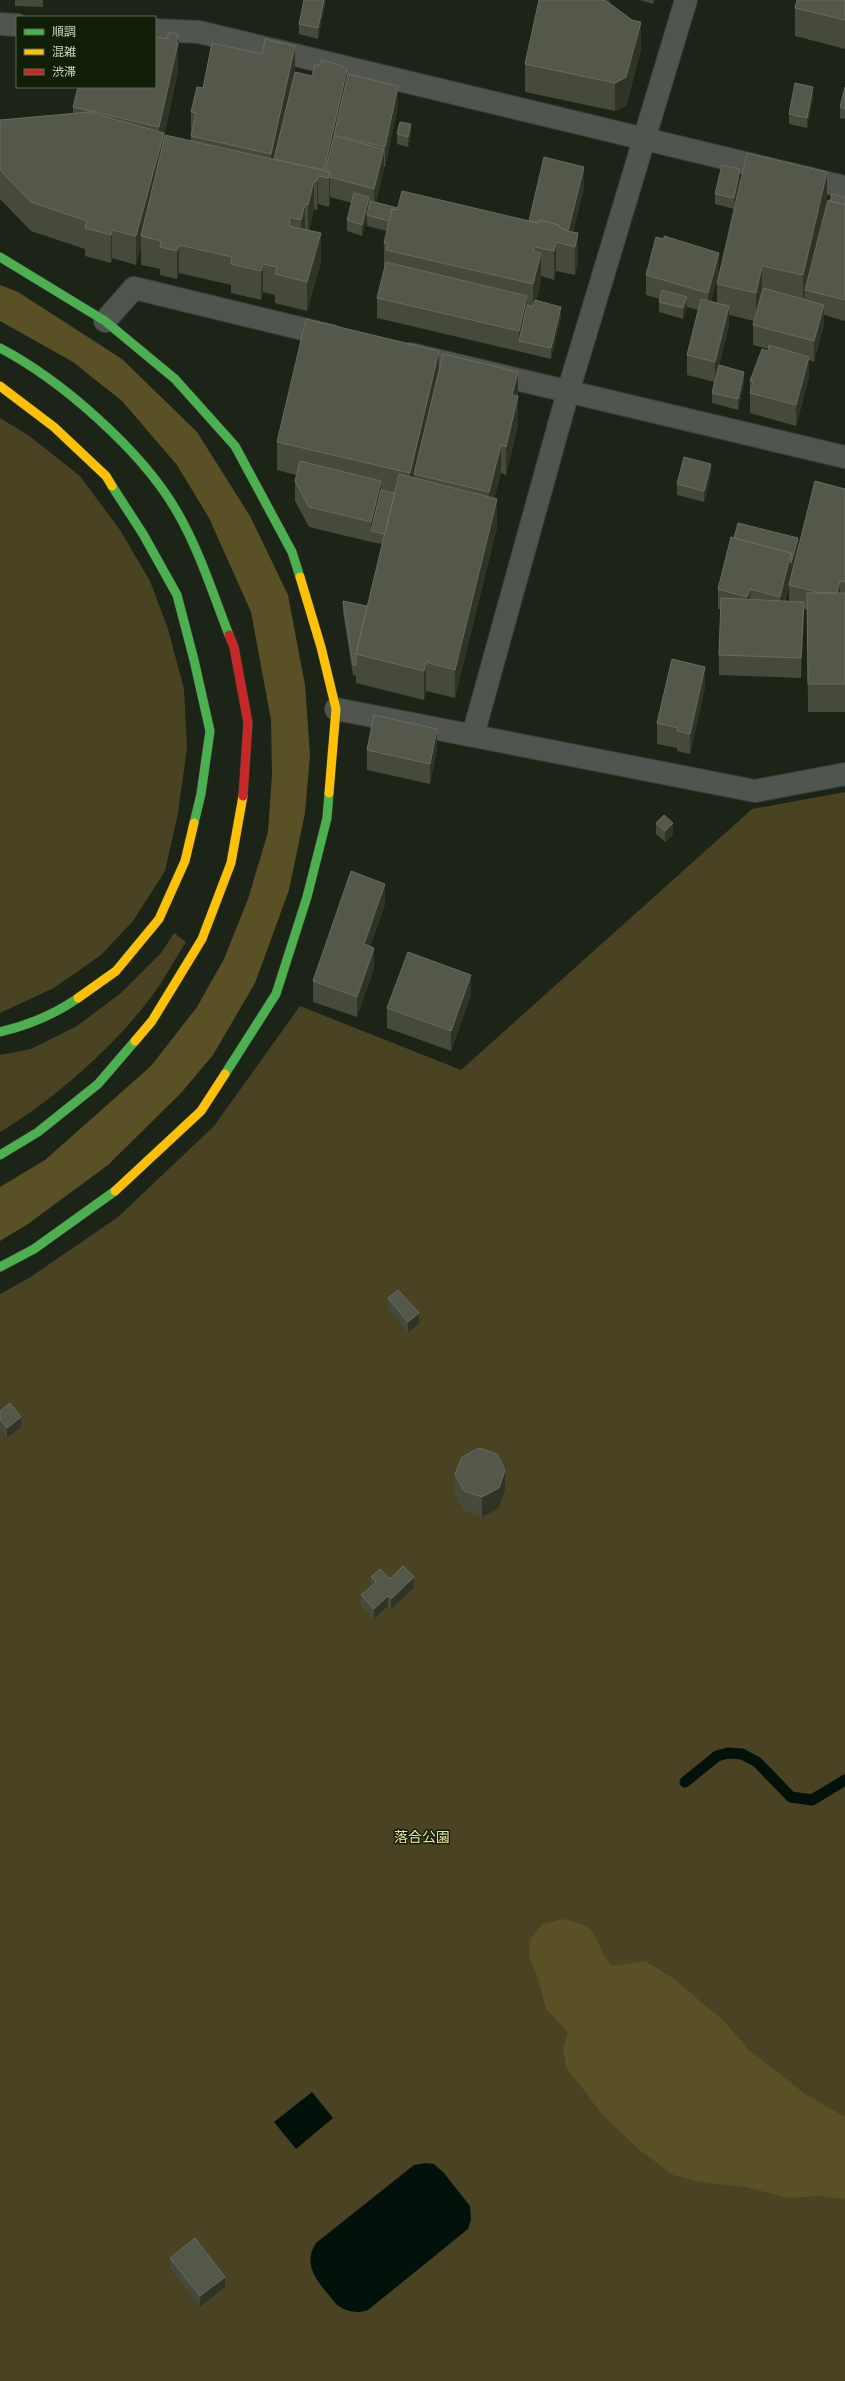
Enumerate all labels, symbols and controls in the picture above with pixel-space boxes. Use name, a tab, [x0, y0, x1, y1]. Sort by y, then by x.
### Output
legend	[16, 16, 156, 88]
text: 順調	[52, 25, 76, 41]
text: 混雑	[52, 45, 76, 61]
text: 渋滞	[52, 65, 76, 81]
park label: 落合公園	[394, 1830, 450, 1847]

